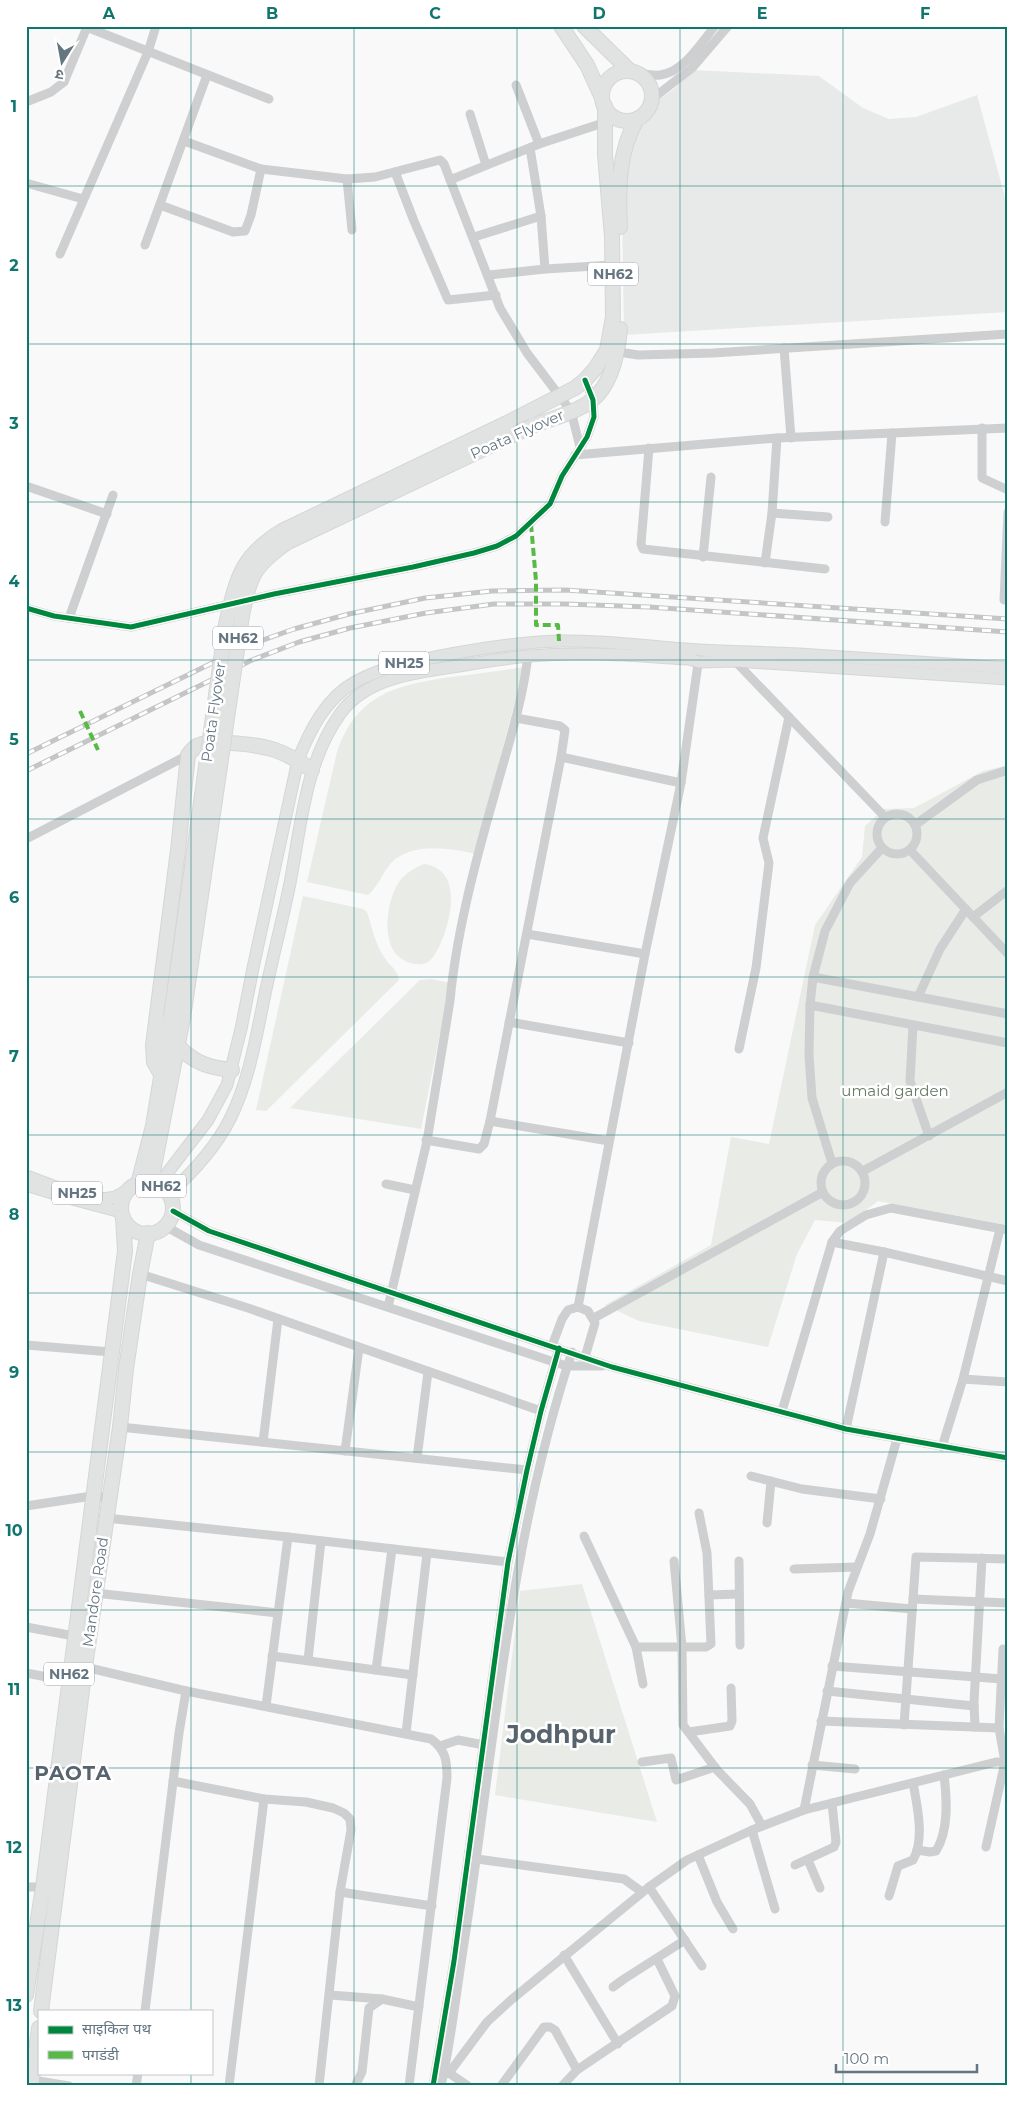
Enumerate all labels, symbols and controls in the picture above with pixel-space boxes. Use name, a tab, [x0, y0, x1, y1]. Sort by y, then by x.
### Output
text: A	[102, 4, 116, 23]
text: B	[266, 4, 278, 23]
text: C	[429, 4, 441, 23]
text: D	[592, 4, 606, 23]
text: E	[757, 4, 767, 23]
text: F	[920, 4, 930, 23]
north arrow	[38, 38, 88, 88]
text: उ	[53, 65, 65, 84]
text: 1	[11, 97, 17, 116]
text: 2	[9, 256, 19, 275]
road number: NH62	[588, 262, 638, 286]
street label: Poata Flyover	[467, 405, 567, 463]
text: 3	[8, 414, 19, 433]
text: 4	[8, 572, 20, 591]
road number: NH62	[213, 626, 263, 650]
road number: NH25	[379, 651, 429, 674]
street label: Poata Flyover	[197, 661, 229, 763]
text: 5	[9, 730, 19, 749]
text: 6	[9, 888, 19, 907]
text: 7	[9, 1047, 19, 1066]
park label: umaid garden	[841, 1081, 949, 1100]
road number: NH62	[136, 1174, 186, 1198]
road number: NH25	[52, 1182, 102, 1204]
text: 8	[9, 1205, 19, 1224]
text: 9	[9, 1363, 19, 1382]
text: 10	[5, 1521, 23, 1540]
street label: Mandore Road	[78, 1536, 112, 1648]
road number: NH62	[44, 1662, 94, 1686]
text: 11	[8, 1680, 20, 1699]
district label: Jodhpur	[505, 1719, 616, 1749]
district label: PAOTA	[34, 1761, 112, 1785]
text: 12	[6, 1838, 22, 1857]
text: 13	[6, 1996, 22, 2015]
legend	[38, 2010, 212, 2074]
text: साइकिल पथ	[82, 2019, 151, 2038]
scale bar	[836, 2042, 978, 2074]
text: पगडंडी	[82, 2045, 120, 2064]
text: 100 m	[844, 2049, 889, 2068]

